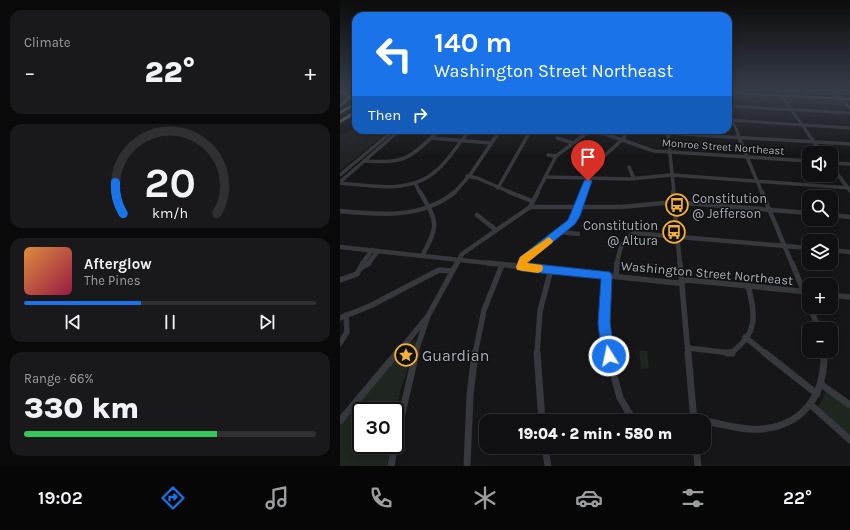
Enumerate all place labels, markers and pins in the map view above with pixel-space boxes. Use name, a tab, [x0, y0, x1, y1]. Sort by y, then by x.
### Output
pin	[571, 140, 605, 181]
place label: Constitution @ Jefferson	[692, 191, 767, 221]
bus stop icon: Constitution @ Jefferson	[664, 192, 690, 218]
place label: Constitution @ Altura	[583, 218, 658, 248]
bus stop icon: Constitution @ Altura	[661, 219, 687, 245]
place icon: Guardian	[393, 342, 419, 368]
place label: Guardian	[422, 346, 489, 365]

